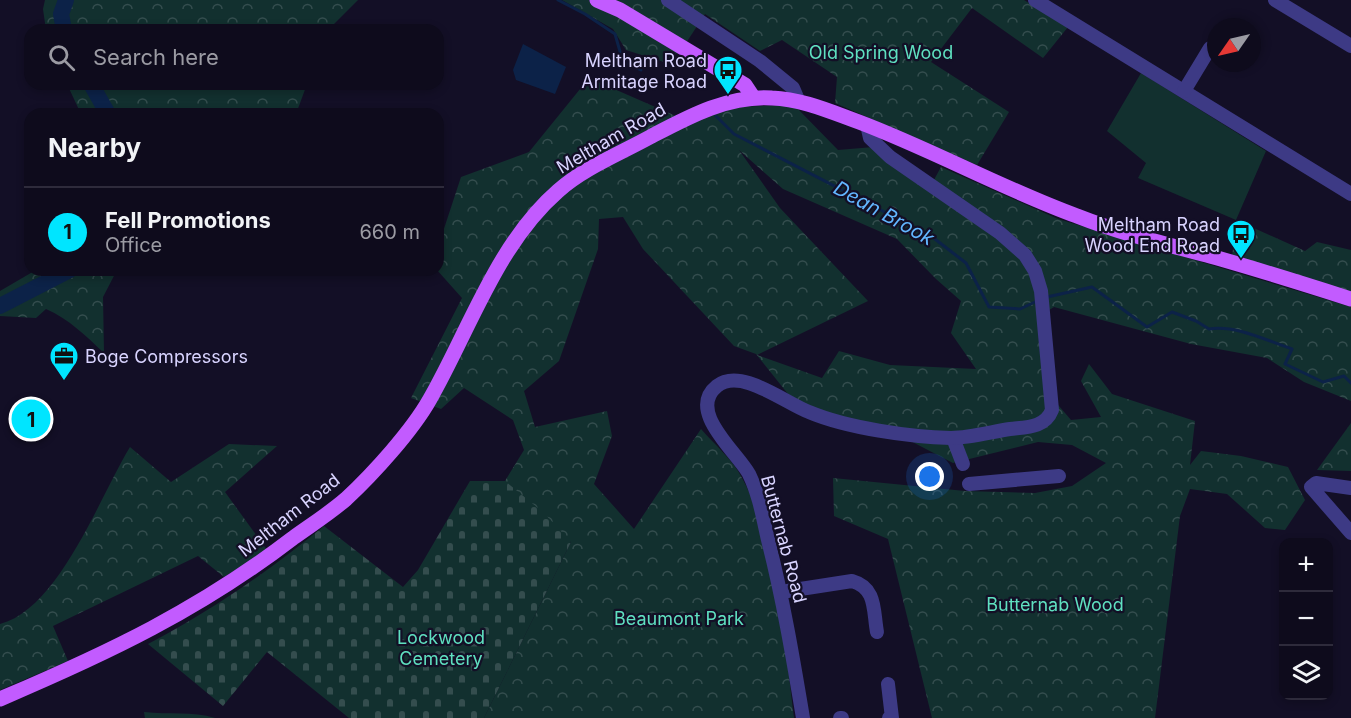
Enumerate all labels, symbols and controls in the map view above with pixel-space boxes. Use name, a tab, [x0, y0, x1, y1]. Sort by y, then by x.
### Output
north arrow	[1207, 18, 1261, 72]
search box	[24, 24, 444, 90]
icon: search	[45, 41, 78, 74]
park label: Old Spring Wood	[809, 42, 953, 63]
text: Search here	[93, 44, 219, 70]
place label: Meltham Road Armitage Road	[581, 50, 707, 92]
bus stop icon: Meltham Road Armitage Road	[712, 54, 744, 96]
street label: Meltham Road	[553, 98, 669, 178]
text: Nearby	[48, 132, 141, 163]
water label: Dean Brook	[830, 176, 939, 251]
text: Fell Promotions	[105, 207, 271, 233]
place label: Meltham Road Wood End Road	[1085, 214, 1220, 256]
bus stop icon: Meltham Road Wood End Road	[1225, 218, 1257, 260]
text: 1	[63, 220, 72, 244]
text: 660 m	[359, 220, 420, 244]
text: Office	[105, 233, 162, 257]
office icon: Boge Compressors	[48, 340, 80, 382]
place label: Boge Compressors	[85, 346, 248, 367]
pin: 1	[12, 396, 51, 442]
your location	[915, 462, 944, 491]
street label: Meltham Road	[234, 469, 344, 561]
street label: Butternab Road	[757, 473, 811, 605]
map controls	[1279, 538, 1333, 700]
button: +	[1279, 538, 1333, 592]
button: −	[1279, 592, 1333, 646]
park label: Butternab Wood	[986, 594, 1124, 615]
park label: Beaumont Park	[614, 608, 744, 629]
park label: Lockwood Cemetery	[397, 627, 485, 669]
button: layers	[1279, 646, 1333, 700]

